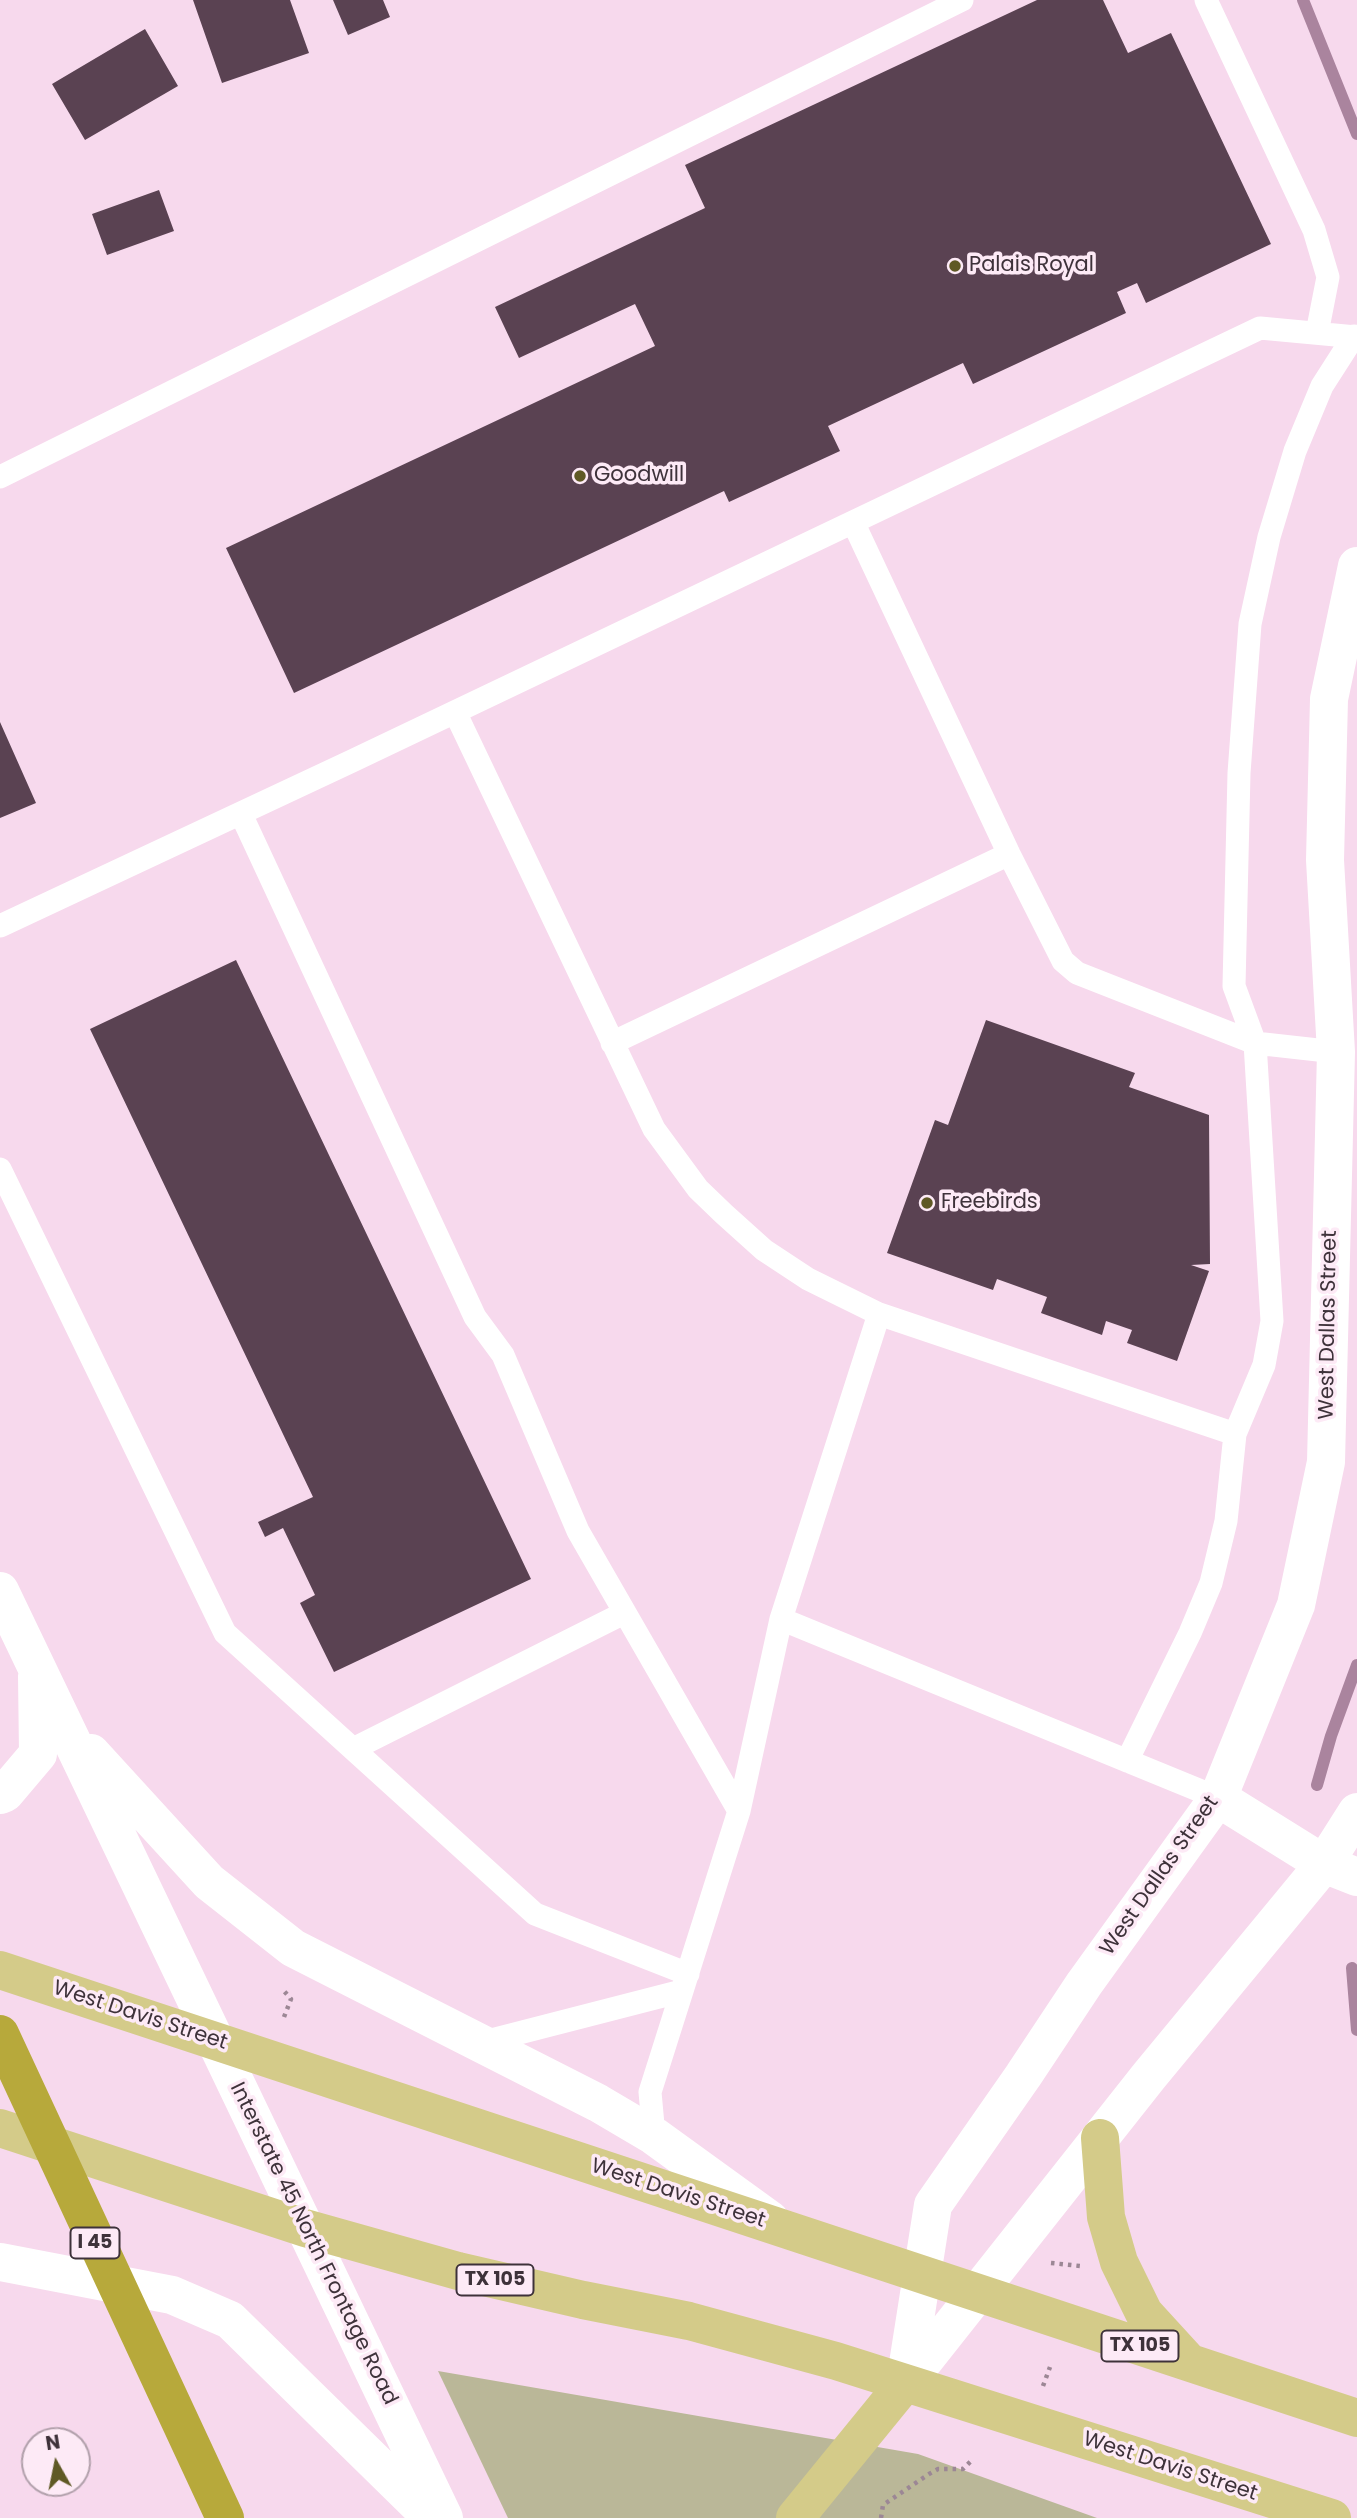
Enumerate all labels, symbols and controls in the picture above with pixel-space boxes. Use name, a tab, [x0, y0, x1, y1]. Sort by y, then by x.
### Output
place label: Palais Royal	[969, 253, 1094, 279]
marker: Palais Royal	[947, 258, 963, 274]
place label: Goodwill	[594, 463, 684, 489]
marker: Goodwill	[572, 468, 588, 484]
place label: Freebirds	[941, 1190, 1038, 1216]
marker: Freebirds	[919, 1195, 935, 1211]
street label: West Dallas Street	[1315, 1230, 1343, 1420]
street label: West Dallas Street	[1095, 1791, 1225, 1961]
street label: West Davis Street	[50, 1976, 230, 2056]
street label: Interstate 45 North Frontage Road	[224, 2079, 402, 2409]
street label: West Davis Street	[588, 2154, 768, 2234]
road number: I 45	[70, 2228, 119, 2258]
road number: TX 105	[456, 2264, 534, 2296]
road number: TX 105	[1102, 2330, 1178, 2362]
north arrow	[21, 2427, 91, 2497]
street label: West Davis Street	[1080, 2427, 1260, 2507]
text: N	[44, 2428, 62, 2457]

